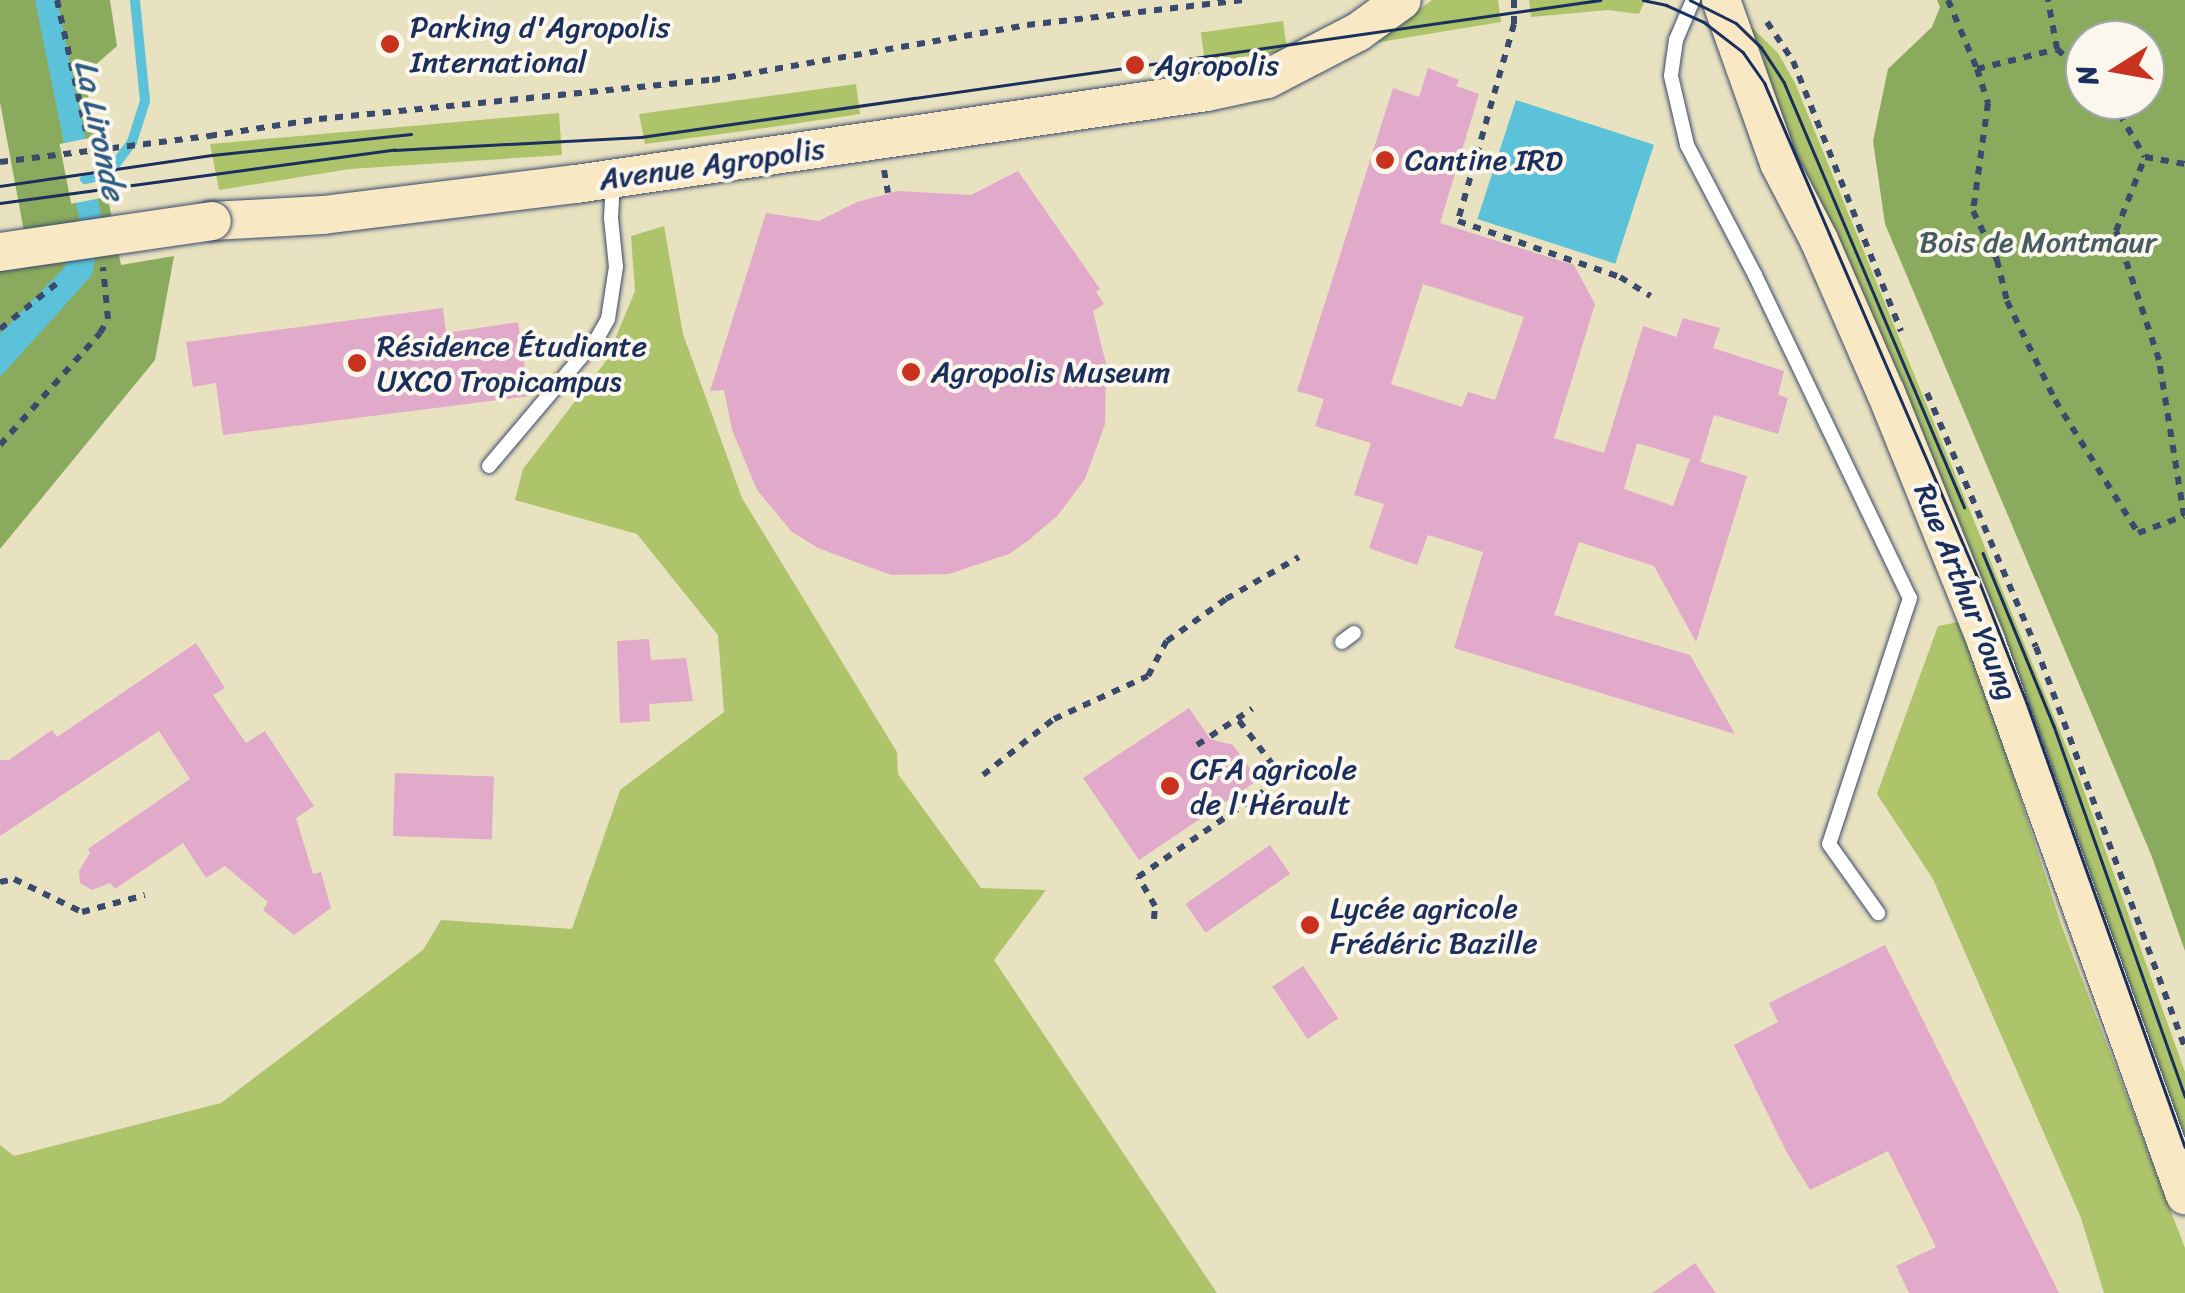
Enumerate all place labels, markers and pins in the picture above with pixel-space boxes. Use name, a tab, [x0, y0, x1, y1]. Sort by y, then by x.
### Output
place label: Parking d'Agropolis International	[410, 9, 669, 80]
marker: Parking d'Agropolis International	[379, 33, 401, 55]
place label: Agropolis	[1155, 47, 1279, 83]
marker: Agropolis	[1124, 54, 1146, 76]
place label: Cantine IRD	[1405, 142, 1563, 178]
marker: Cantine IRD	[1374, 149, 1396, 171]
place label: Résidence Étudiante UXCO Tropicampus	[377, 328, 647, 398]
marker: Résidence Étudiante UXCO Tropicampus	[346, 352, 368, 374]
place label: Agropolis Museum	[931, 354, 1172, 390]
marker: Agropolis Museum	[900, 361, 922, 383]
place label: CFA agricole de l'Hérault	[1190, 751, 1357, 822]
marker: CFA agricole de l'Hérault	[1159, 775, 1181, 797]
place label: Lycée agricole Frédéric Bazille	[1330, 890, 1537, 960]
marker: Lycée agricole Frédéric Bazille	[1299, 914, 1321, 936]

